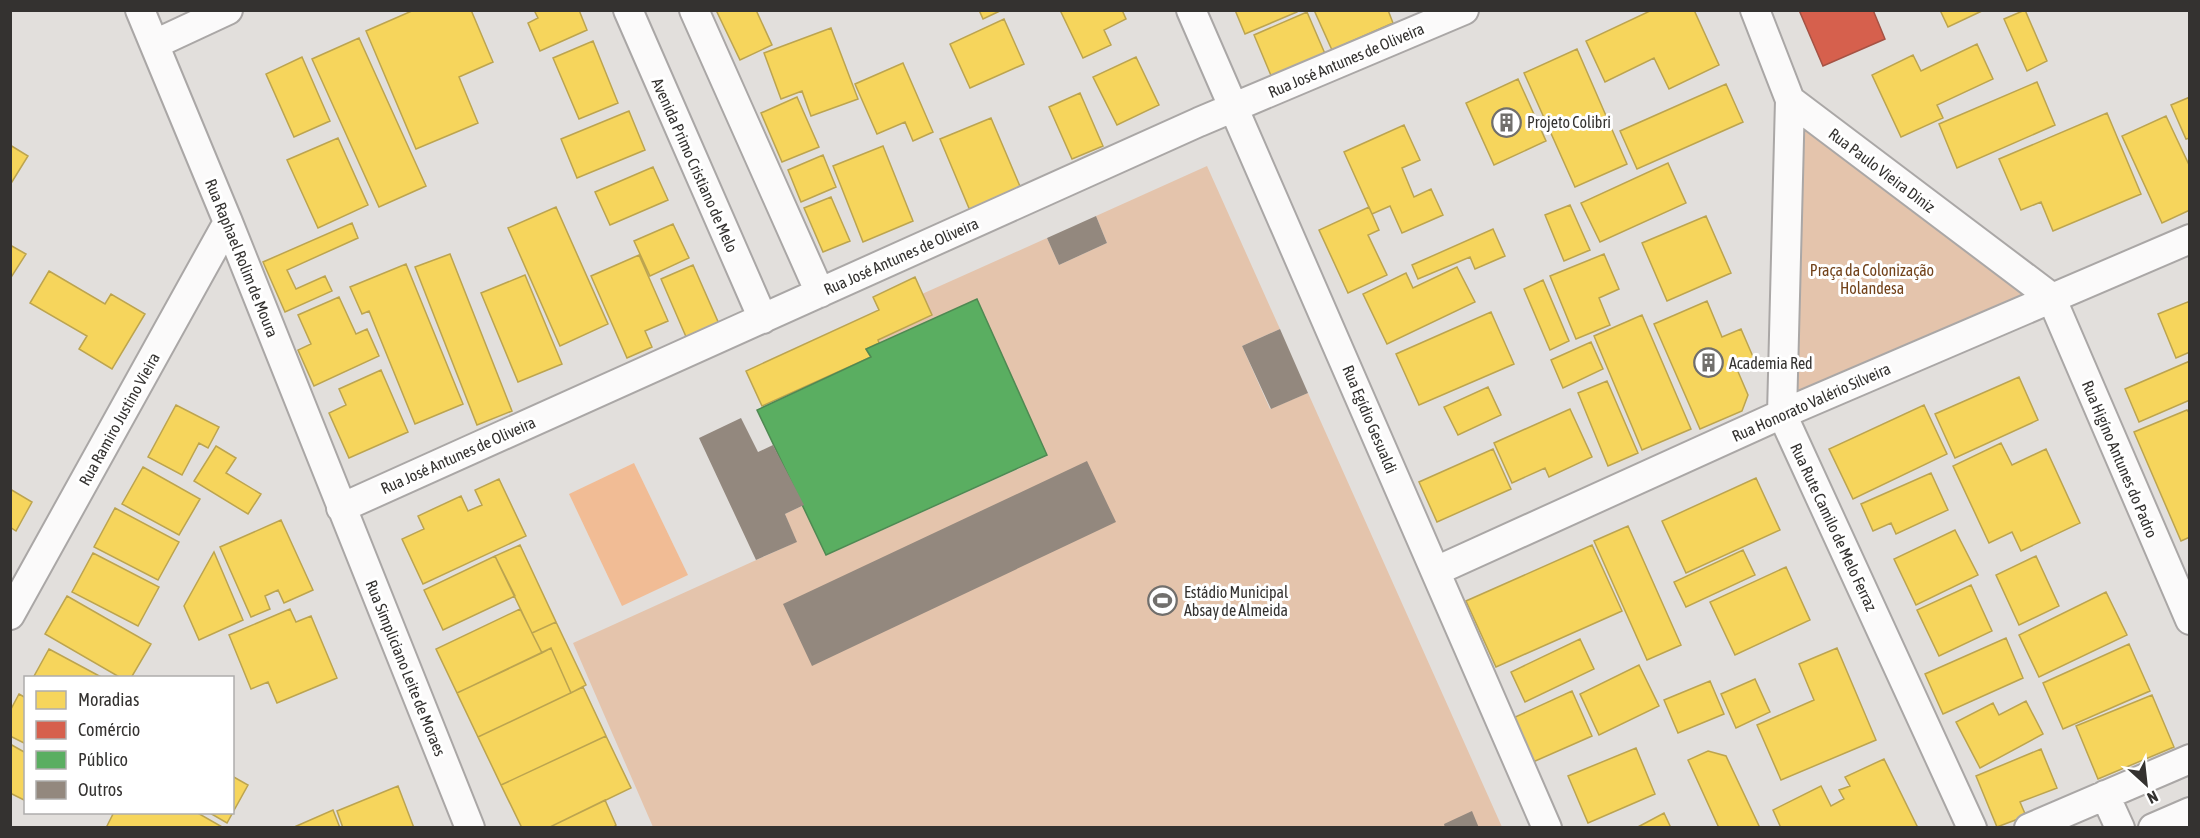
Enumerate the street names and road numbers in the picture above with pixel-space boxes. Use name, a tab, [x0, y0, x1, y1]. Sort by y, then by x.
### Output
street label: Rua José Antunes de Oliveira	[1265, 19, 1427, 101]
street label: Avenida Primo Cristiano de Melo	[648, 75, 742, 255]
street label: Rua Paulo Vieira Diniz	[1825, 124, 1939, 216]
street label: Rua Raphael Rolim de Moura	[201, 176, 282, 340]
street label: Rua José Antunes de Oliveira	[821, 214, 981, 298]
street label: Rua Ramiro Justino Vieira	[75, 349, 163, 489]
street label: Rua Honorato Valério Silveira	[1729, 359, 1893, 445]
street label: Rua Egídio Gesualdi	[1338, 362, 1401, 476]
street label: Rua Higíno Antunes do Padro	[2078, 378, 2161, 541]
street label: Rua José Antunes de Oliveira	[378, 413, 538, 497]
street label: Rua Rute Camilo de Melo Ferraz	[1787, 440, 1881, 614]
street label: Rua Simpliciano Leite de Moraes	[361, 577, 450, 759]

